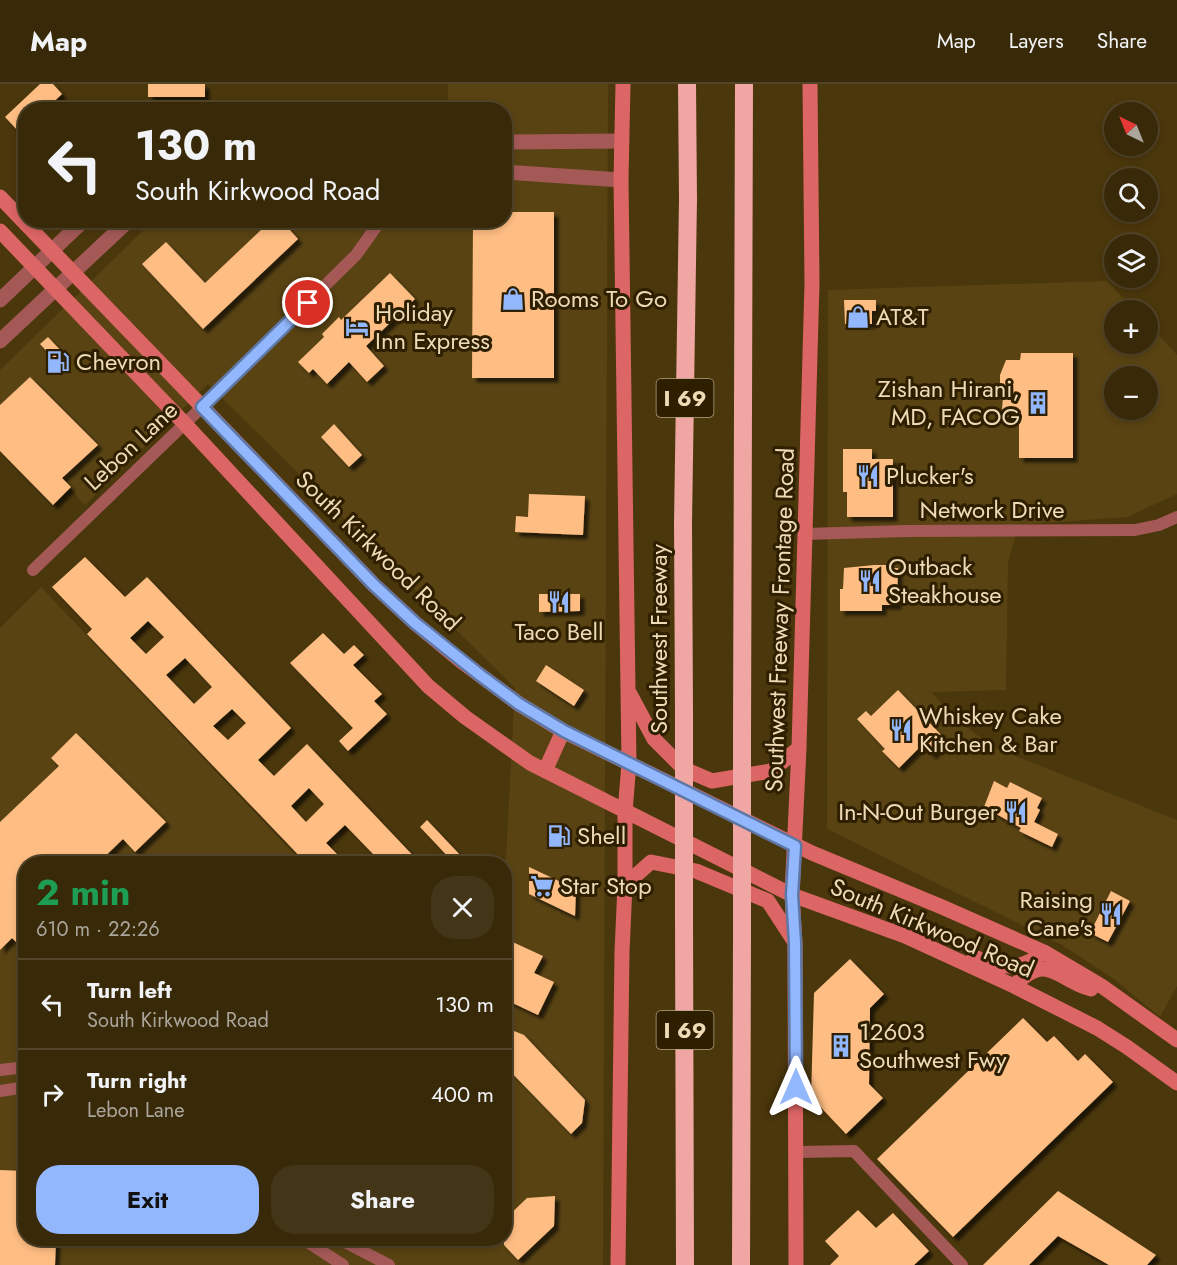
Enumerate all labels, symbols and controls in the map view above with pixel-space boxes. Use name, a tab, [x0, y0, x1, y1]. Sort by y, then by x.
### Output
text: Map	[30, 21, 87, 62]
text: Map	[937, 26, 976, 56]
text: Layers	[1009, 26, 1064, 56]
text: Share	[1097, 26, 1147, 56]
north arrow	[1104, 102, 1158, 156]
map controls	[1104, 102, 1158, 420]
text: 130 m	[135, 115, 257, 176]
icon: left	[36, 126, 114, 204]
button: search	[1104, 168, 1158, 222]
text: South Kirkwood Road	[135, 171, 380, 210]
button: layers	[1104, 234, 1158, 288]
pin	[282, 277, 333, 328]
place label: Rooms To Go	[531, 281, 667, 316]
icon: arrive	[291, 286, 324, 319]
shop icon: Rooms To Go	[500, 286, 526, 312]
place label: Holiday Inn Express	[375, 295, 490, 358]
place label: AT&T	[876, 299, 929, 334]
button: +	[1104, 300, 1158, 354]
shop icon: AT&T	[845, 304, 871, 330]
hotel icon: Holiday Inn Express	[344, 314, 370, 340]
place label: Chevron	[76, 344, 161, 379]
fuel station icon: Chevron	[45, 349, 71, 375]
button: −	[1104, 366, 1158, 420]
place label: Zishan Hirani, MD, FACOG	[878, 371, 1020, 434]
road number: I 69	[656, 379, 714, 417]
building icon: Zishan Hirani, MD, FACOG	[1025, 390, 1051, 416]
street label: Lebon Lane	[76, 393, 185, 498]
street label: Southwest Freeway Frontage Road	[756, 447, 803, 793]
place label: Plucker's	[886, 458, 974, 493]
street label: South Kirkwood Road	[288, 462, 469, 639]
restaurant icon: Plucker's	[855, 463, 881, 489]
street label: Network Drive	[919, 492, 1065, 527]
street label: Southwest Freeway	[641, 544, 676, 734]
place label: Outback Steakhouse	[888, 549, 1002, 612]
restaurant icon: Outback Steakhouse	[857, 568, 883, 594]
restaurant icon: Taco Bell	[546, 589, 572, 615]
place label: Taco Bell	[515, 614, 603, 649]
place label: Whiskey Cake Kitchen & Bar	[919, 698, 1062, 761]
restaurant icon: Whiskey Cake Kitchen & Bar	[888, 717, 914, 743]
place label: In-N-Out Burger	[838, 794, 999, 829]
restaurant icon: In-N-Out Burger	[1003, 799, 1029, 825]
place label: Shell	[577, 818, 626, 853]
fuel station icon: Shell	[546, 823, 572, 849]
text: 2 min	[36, 866, 131, 918]
place label: Star Stop	[560, 868, 652, 903]
street label: South Kirkwood Road	[825, 869, 1039, 986]
supermarket icon: Star Stop	[529, 873, 555, 899]
button: close	[431, 876, 494, 939]
place label: Raising Cane's	[1020, 882, 1093, 945]
restaurant icon: Raising Cane's	[1098, 901, 1124, 927]
text: 610 m · 22:26	[36, 915, 160, 944]
text: Turn left	[87, 974, 172, 1006]
icon: left	[36, 988, 69, 1021]
text: 130 m	[435, 988, 494, 1020]
text: South Kirkwood Road	[87, 1006, 269, 1035]
road number: I 69	[656, 1011, 714, 1049]
place label: 12603 Southwest Fwy	[859, 1014, 1007, 1077]
building icon: 12603 Southwest Fwy	[828, 1033, 854, 1059]
position arrow	[764, 1055, 828, 1119]
text: Turn right	[87, 1064, 187, 1096]
icon: right	[36, 1078, 69, 1111]
text: 400 m	[431, 1078, 494, 1110]
text: Lebon Lane	[87, 1096, 185, 1125]
button: Exit	[36, 1165, 259, 1234]
button: Share	[271, 1165, 494, 1234]

